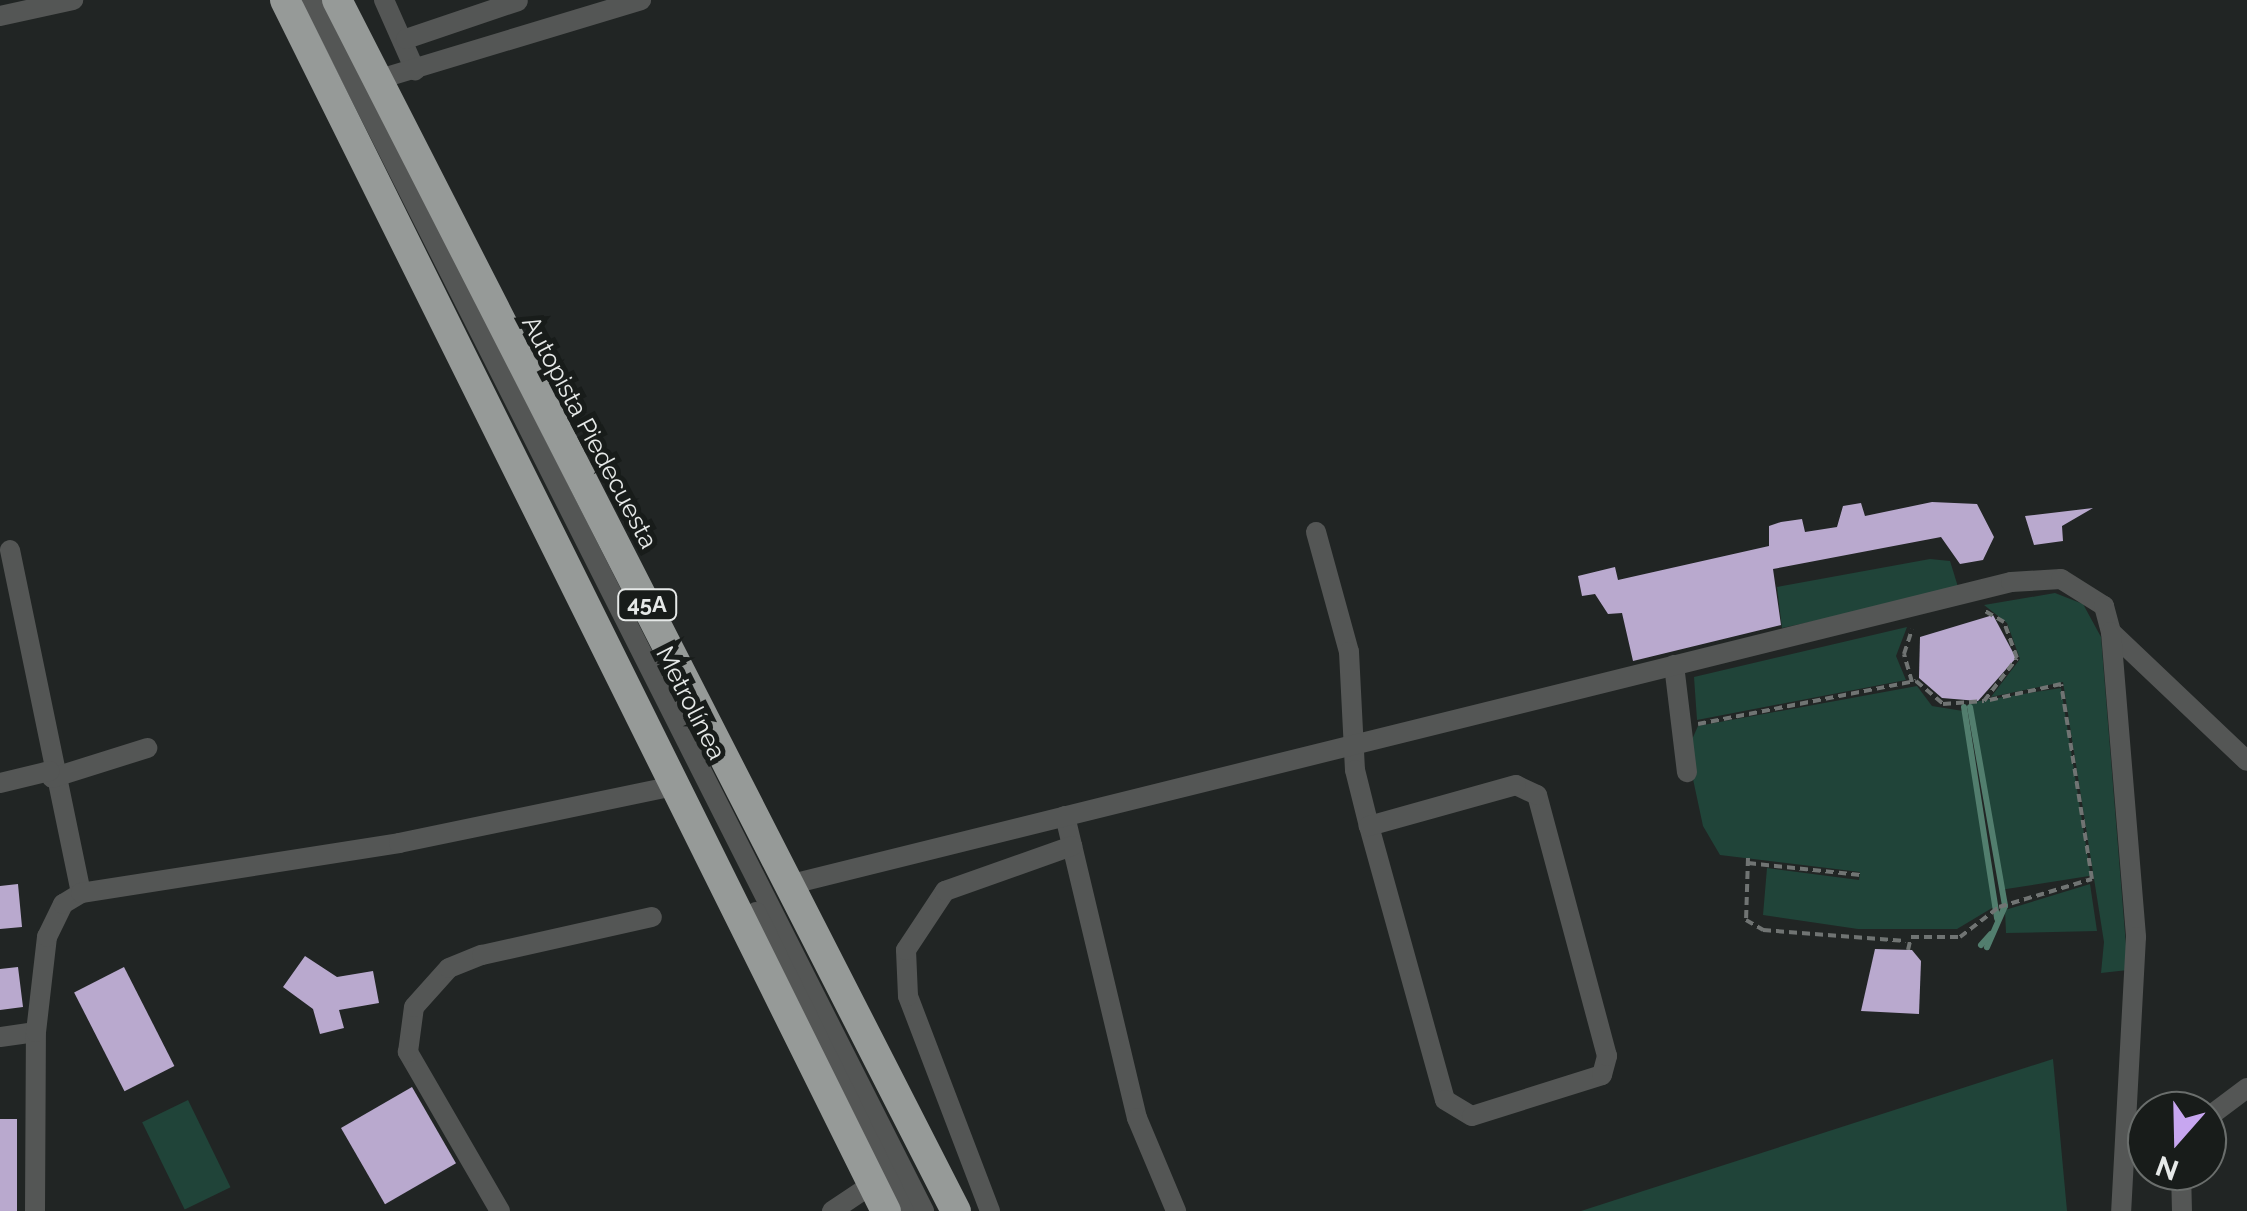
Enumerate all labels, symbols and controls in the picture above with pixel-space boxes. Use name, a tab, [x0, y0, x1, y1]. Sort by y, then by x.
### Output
street label: Autopista Piedecuesta	[516, 311, 664, 553]
road number: 45A	[617, 588, 677, 622]
street label: Metrolínea	[650, 641, 732, 765]
north arrow	[2127, 1091, 2227, 1191]
text: N	[2152, 1149, 2183, 1187]

